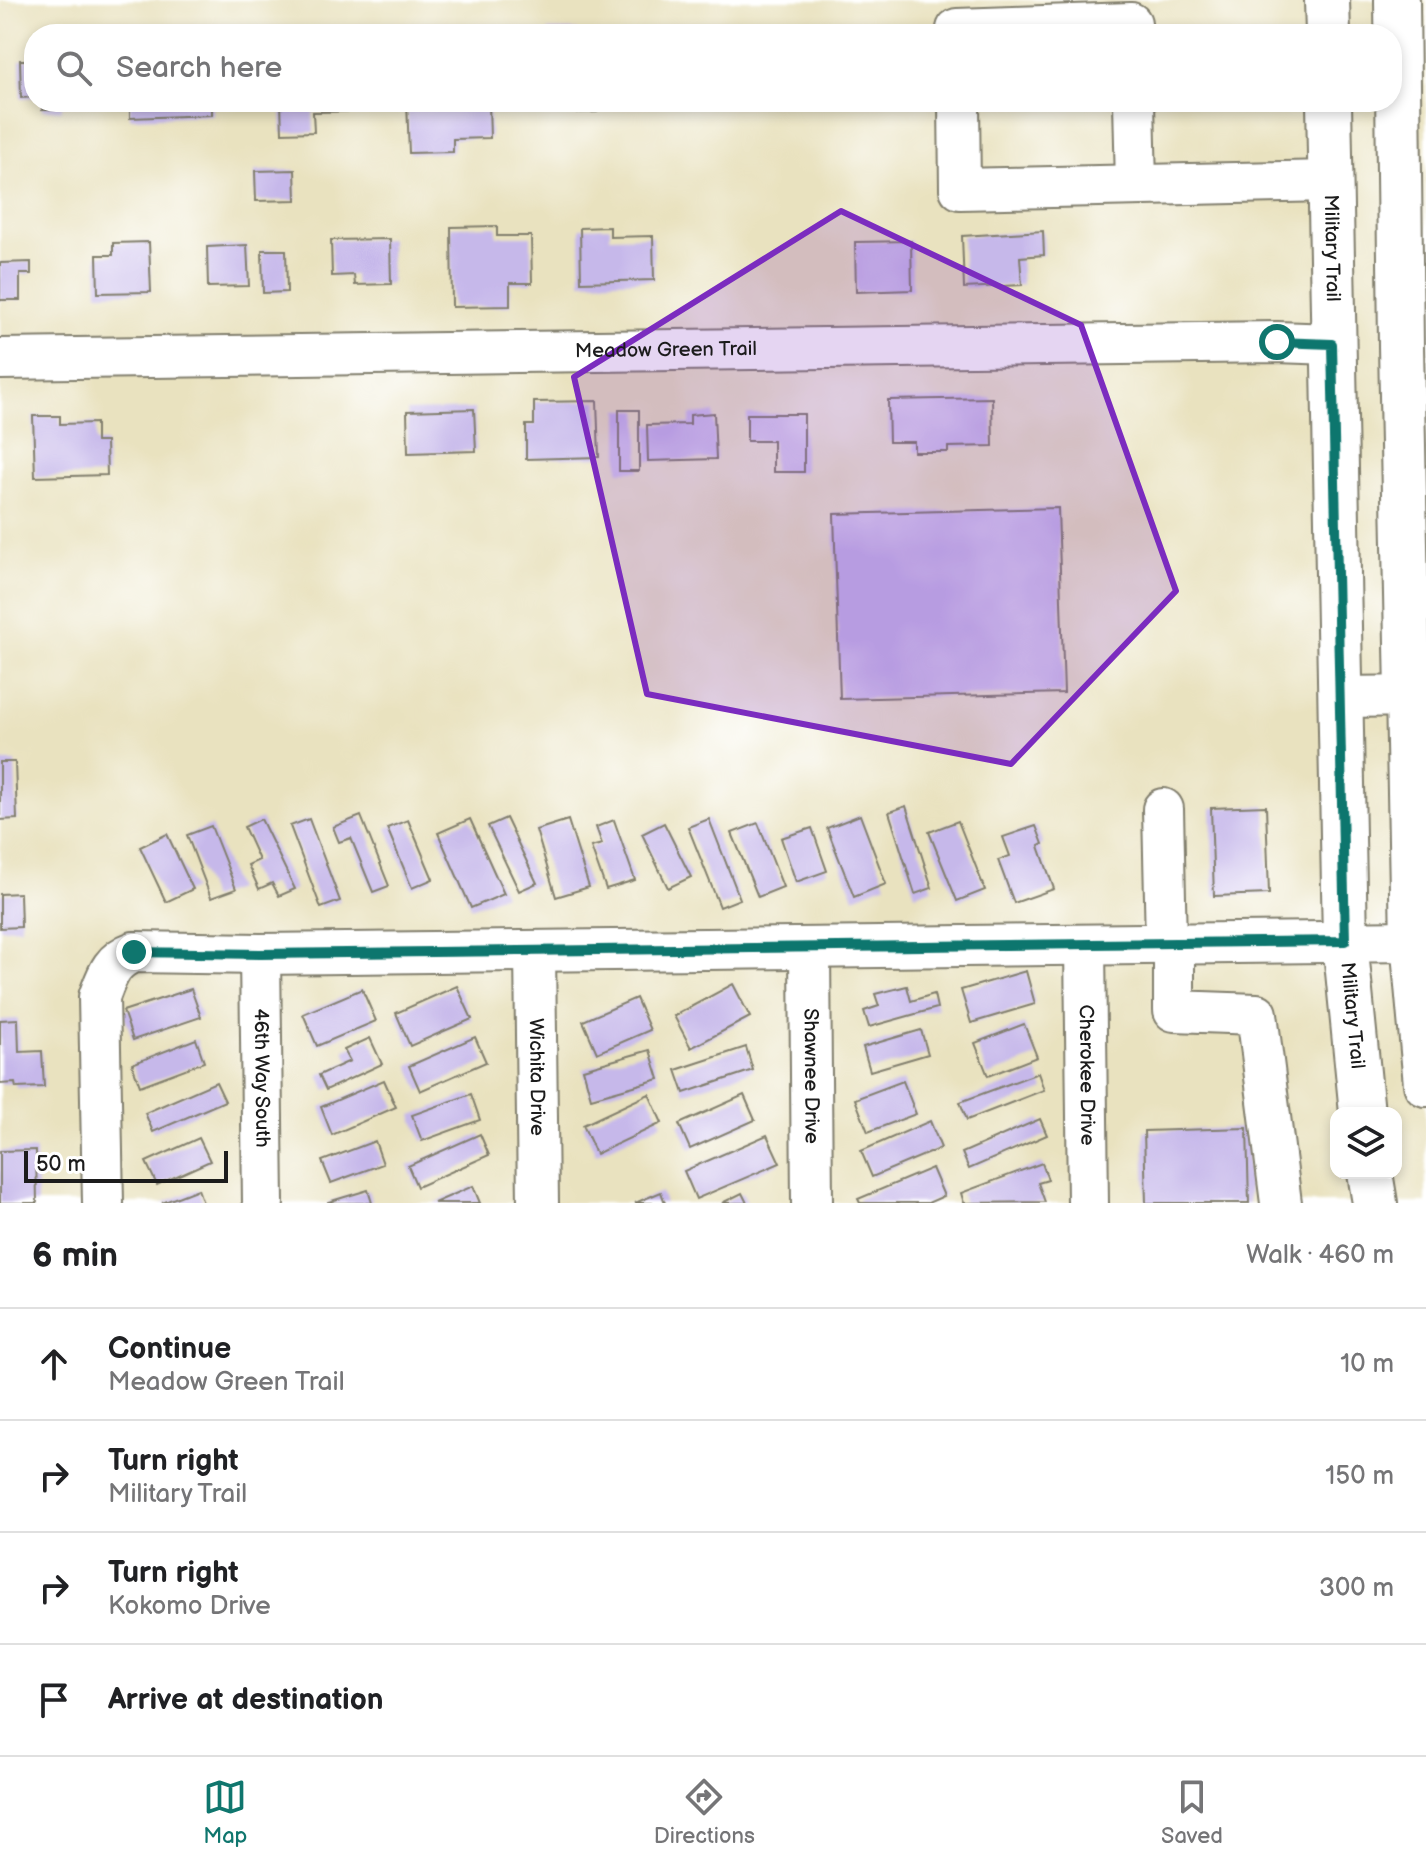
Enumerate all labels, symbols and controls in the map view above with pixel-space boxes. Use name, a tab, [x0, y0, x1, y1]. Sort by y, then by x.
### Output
search box	[24, 24, 1402, 112]
icon: search	[52, 46, 96, 90]
text: Search here	[116, 50, 282, 86]
street label: Military Trail	[1319, 194, 1345, 302]
route start	[1259, 324, 1295, 360]
street label: Meadow Green Trail	[575, 337, 757, 363]
route end	[116, 934, 152, 970]
street label: Military Trail	[1335, 961, 1370, 1070]
street label: Cherokee Drive	[1074, 1004, 1099, 1146]
street label: 46th Way South	[249, 1008, 274, 1148]
street label: Shawnee Drive	[798, 1008, 824, 1144]
street label: Wichita Drive	[524, 1018, 549, 1136]
map controls	[1330, 1107, 1402, 1179]
button: layers	[1330, 1107, 1402, 1179]
scale bar	[24, 1147, 228, 1183]
text: 50 m	[36, 1151, 86, 1178]
text: 6 min	[32, 1235, 118, 1276]
text: Walk · 460 m	[1246, 1240, 1394, 1271]
text: Continue	[108, 1331, 231, 1367]
icon: ahead	[32, 1342, 76, 1386]
text: 10 m	[1340, 1349, 1394, 1380]
text: Meadow Green Trail	[108, 1367, 344, 1398]
text: Turn right	[108, 1443, 239, 1479]
icon: right	[32, 1454, 76, 1498]
text: 150 m	[1325, 1461, 1394, 1492]
text: Military Trail	[108, 1479, 247, 1510]
text: Turn right	[108, 1555, 239, 1591]
icon: right	[32, 1566, 76, 1610]
text: 300 m	[1319, 1573, 1394, 1604]
text: Kokomo Drive	[108, 1591, 271, 1622]
icon: arrive	[32, 1678, 76, 1722]
text: Arrive at destination	[108, 1682, 384, 1718]
tab: Map	[203, 1775, 247, 1850]
tab: Directions	[654, 1775, 755, 1850]
tab: Saved	[1161, 1775, 1223, 1850]

